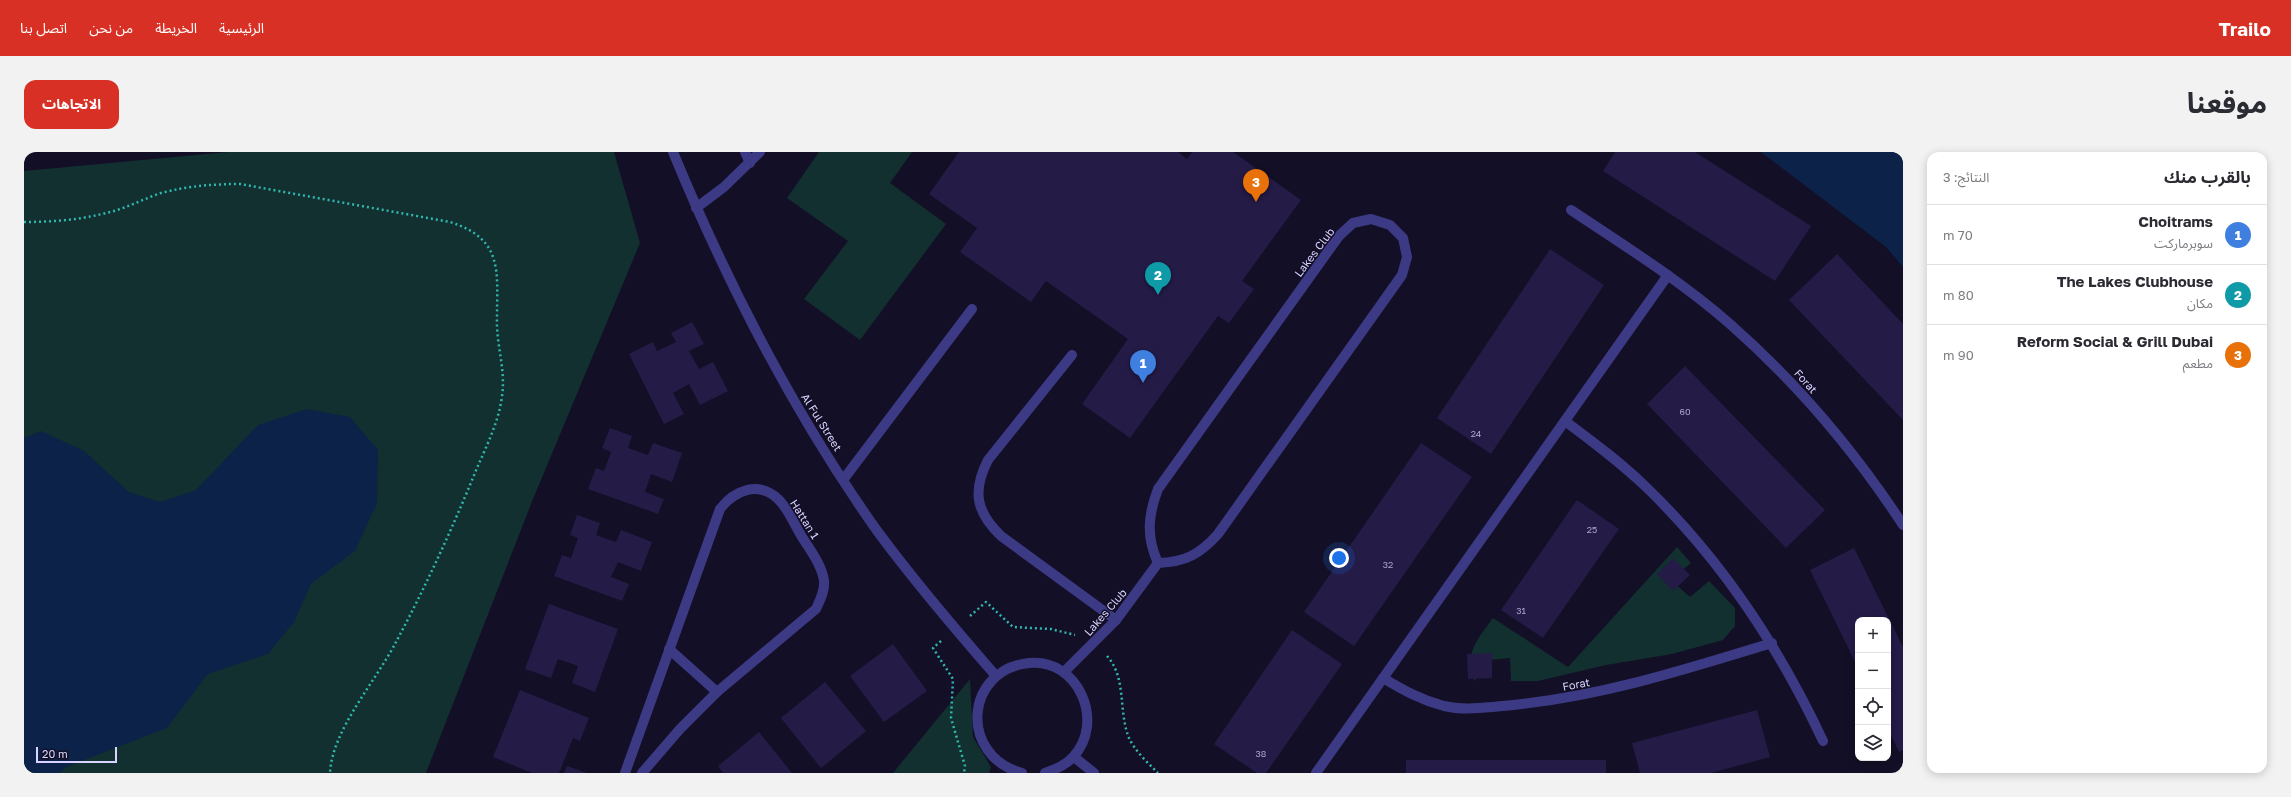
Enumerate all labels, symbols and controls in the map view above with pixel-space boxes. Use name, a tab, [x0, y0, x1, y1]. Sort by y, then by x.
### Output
text: Trailo	[2218, 17, 2271, 40]
text: اتصل بنا	[20, 19, 67, 36]
text: من نحن	[89, 19, 133, 36]
text: الخريطة	[155, 19, 197, 36]
text: الرئيسية	[219, 19, 264, 36]
button: الاتجاهات	[24, 80, 119, 129]
text: موقعنا	[2187, 86, 2267, 119]
text: بالقرب منك	[2164, 166, 2251, 187]
pin: 3	[1243, 169, 1269, 202]
text: النتائج: 3	[1943, 169, 1989, 185]
text: Choitrams	[2138, 212, 2213, 230]
street label: Lakes Club	[1291, 225, 1337, 279]
text: 70 m	[1943, 227, 1973, 243]
text: 1	[2235, 227, 2241, 243]
text: سوبرماركت	[2154, 235, 2213, 251]
pin: 2	[1145, 262, 1171, 295]
text: The Lakes Clubhouse	[2057, 272, 2213, 290]
text: 80 m	[1943, 287, 1974, 303]
text: 2	[2234, 287, 2242, 303]
text: مكان	[2187, 295, 2213, 311]
text: Reform Social & Grill Dubai	[2017, 332, 2213, 350]
text: 90 m	[1943, 347, 1974, 363]
text: 3	[2234, 347, 2242, 363]
pin: 1	[1130, 350, 1156, 383]
text: مطعم	[2183, 355, 2213, 371]
street label: Forat	[1792, 366, 1820, 396]
street label: Al Ful Street	[799, 391, 845, 453]
house number: 60	[1679, 406, 1691, 417]
house number: 24	[1471, 428, 1482, 439]
street label: Hattan 1	[788, 497, 822, 541]
house number: 25	[1587, 524, 1597, 535]
your location	[1329, 548, 1349, 568]
house number: 32	[1383, 559, 1393, 570]
street label: Lakes Club	[1081, 586, 1129, 638]
house number: 31	[1516, 605, 1526, 616]
map controls	[1855, 617, 1891, 761]
button: +	[1855, 617, 1891, 653]
button: −	[1855, 653, 1891, 689]
street label: Forat	[1561, 675, 1591, 693]
button: locate	[1855, 689, 1891, 725]
button: layers	[1855, 725, 1891, 761]
scale bar	[36, 745, 117, 764]
text: 20 m	[42, 747, 68, 760]
house number: 38	[1256, 748, 1266, 759]

